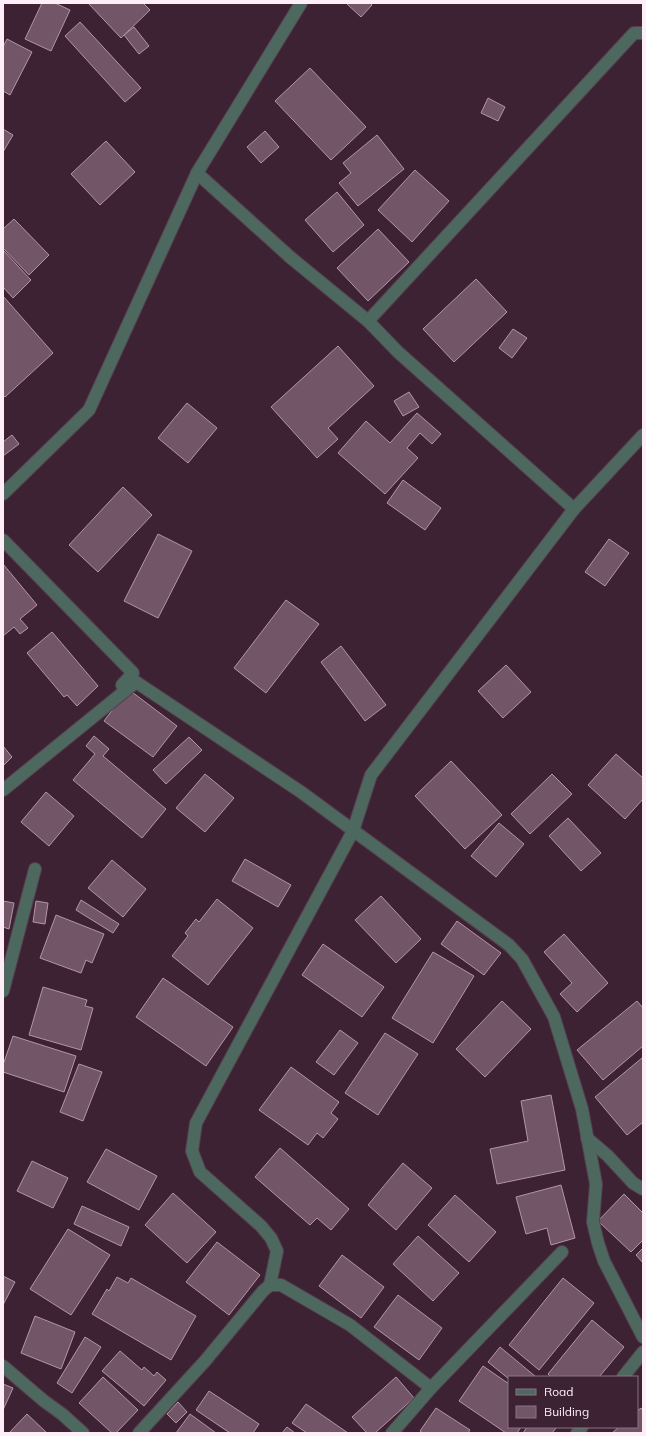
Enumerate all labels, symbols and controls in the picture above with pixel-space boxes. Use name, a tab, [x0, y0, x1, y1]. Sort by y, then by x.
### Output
legend	[508, 1376, 638, 1428]
text: Road	[544, 1384, 573, 1399]
text: Building	[544, 1404, 589, 1419]

